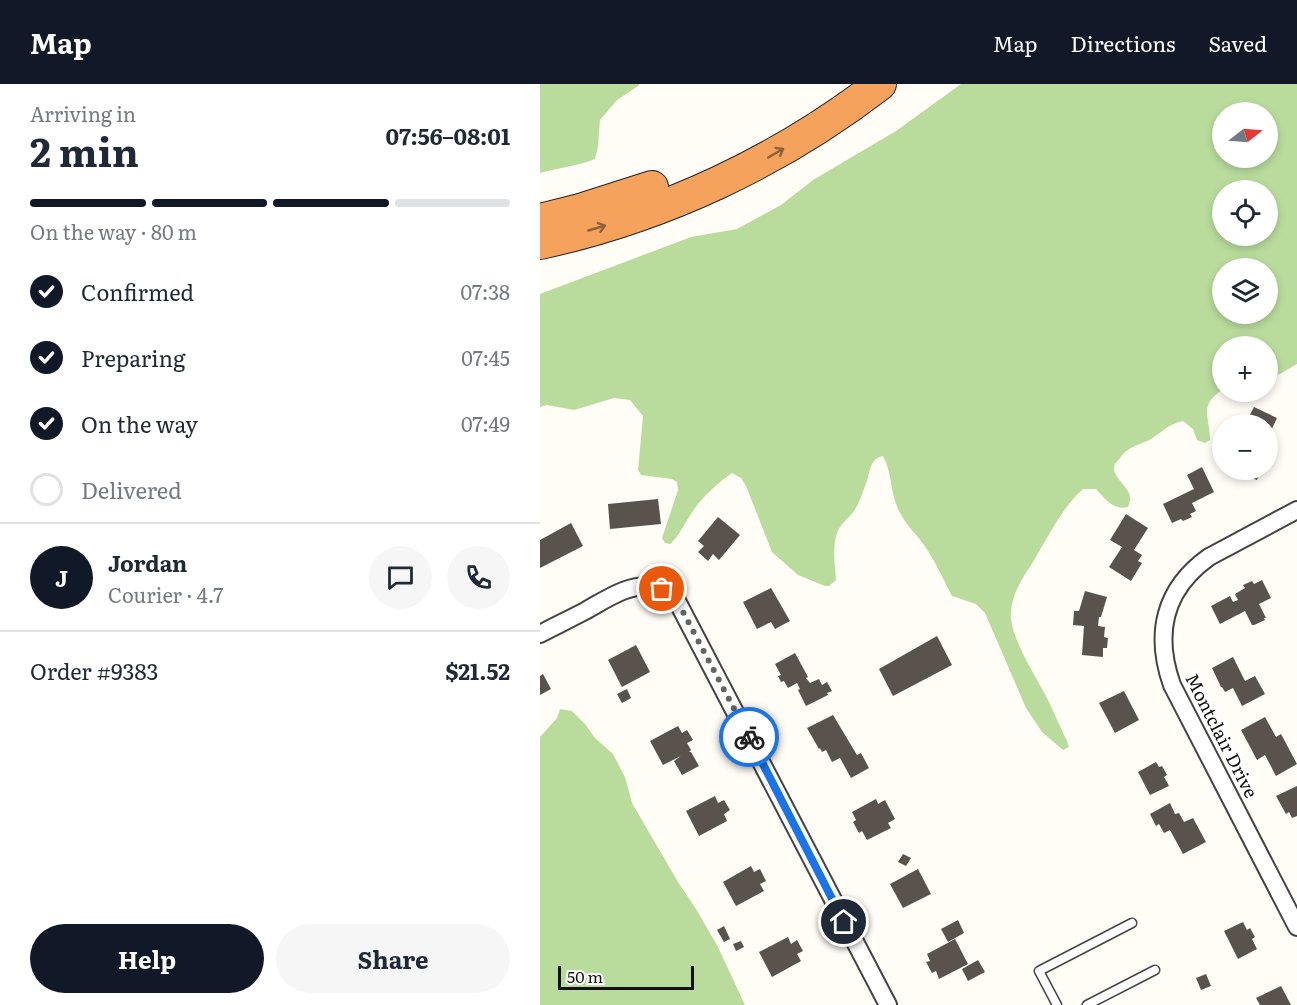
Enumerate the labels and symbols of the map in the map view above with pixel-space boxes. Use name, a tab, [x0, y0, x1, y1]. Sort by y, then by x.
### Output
north arrow	[1212, 102, 1278, 168]
one-way arrow	[767, 147, 784, 159]
one-way arrow	[587, 222, 606, 233]
pin	[636, 563, 687, 614]
street label: Montclair Drive	[1179, 668, 1265, 802]
courier	[719, 707, 779, 767]
pin	[818, 896, 869, 947]
scale bar	[558, 963, 694, 990]

